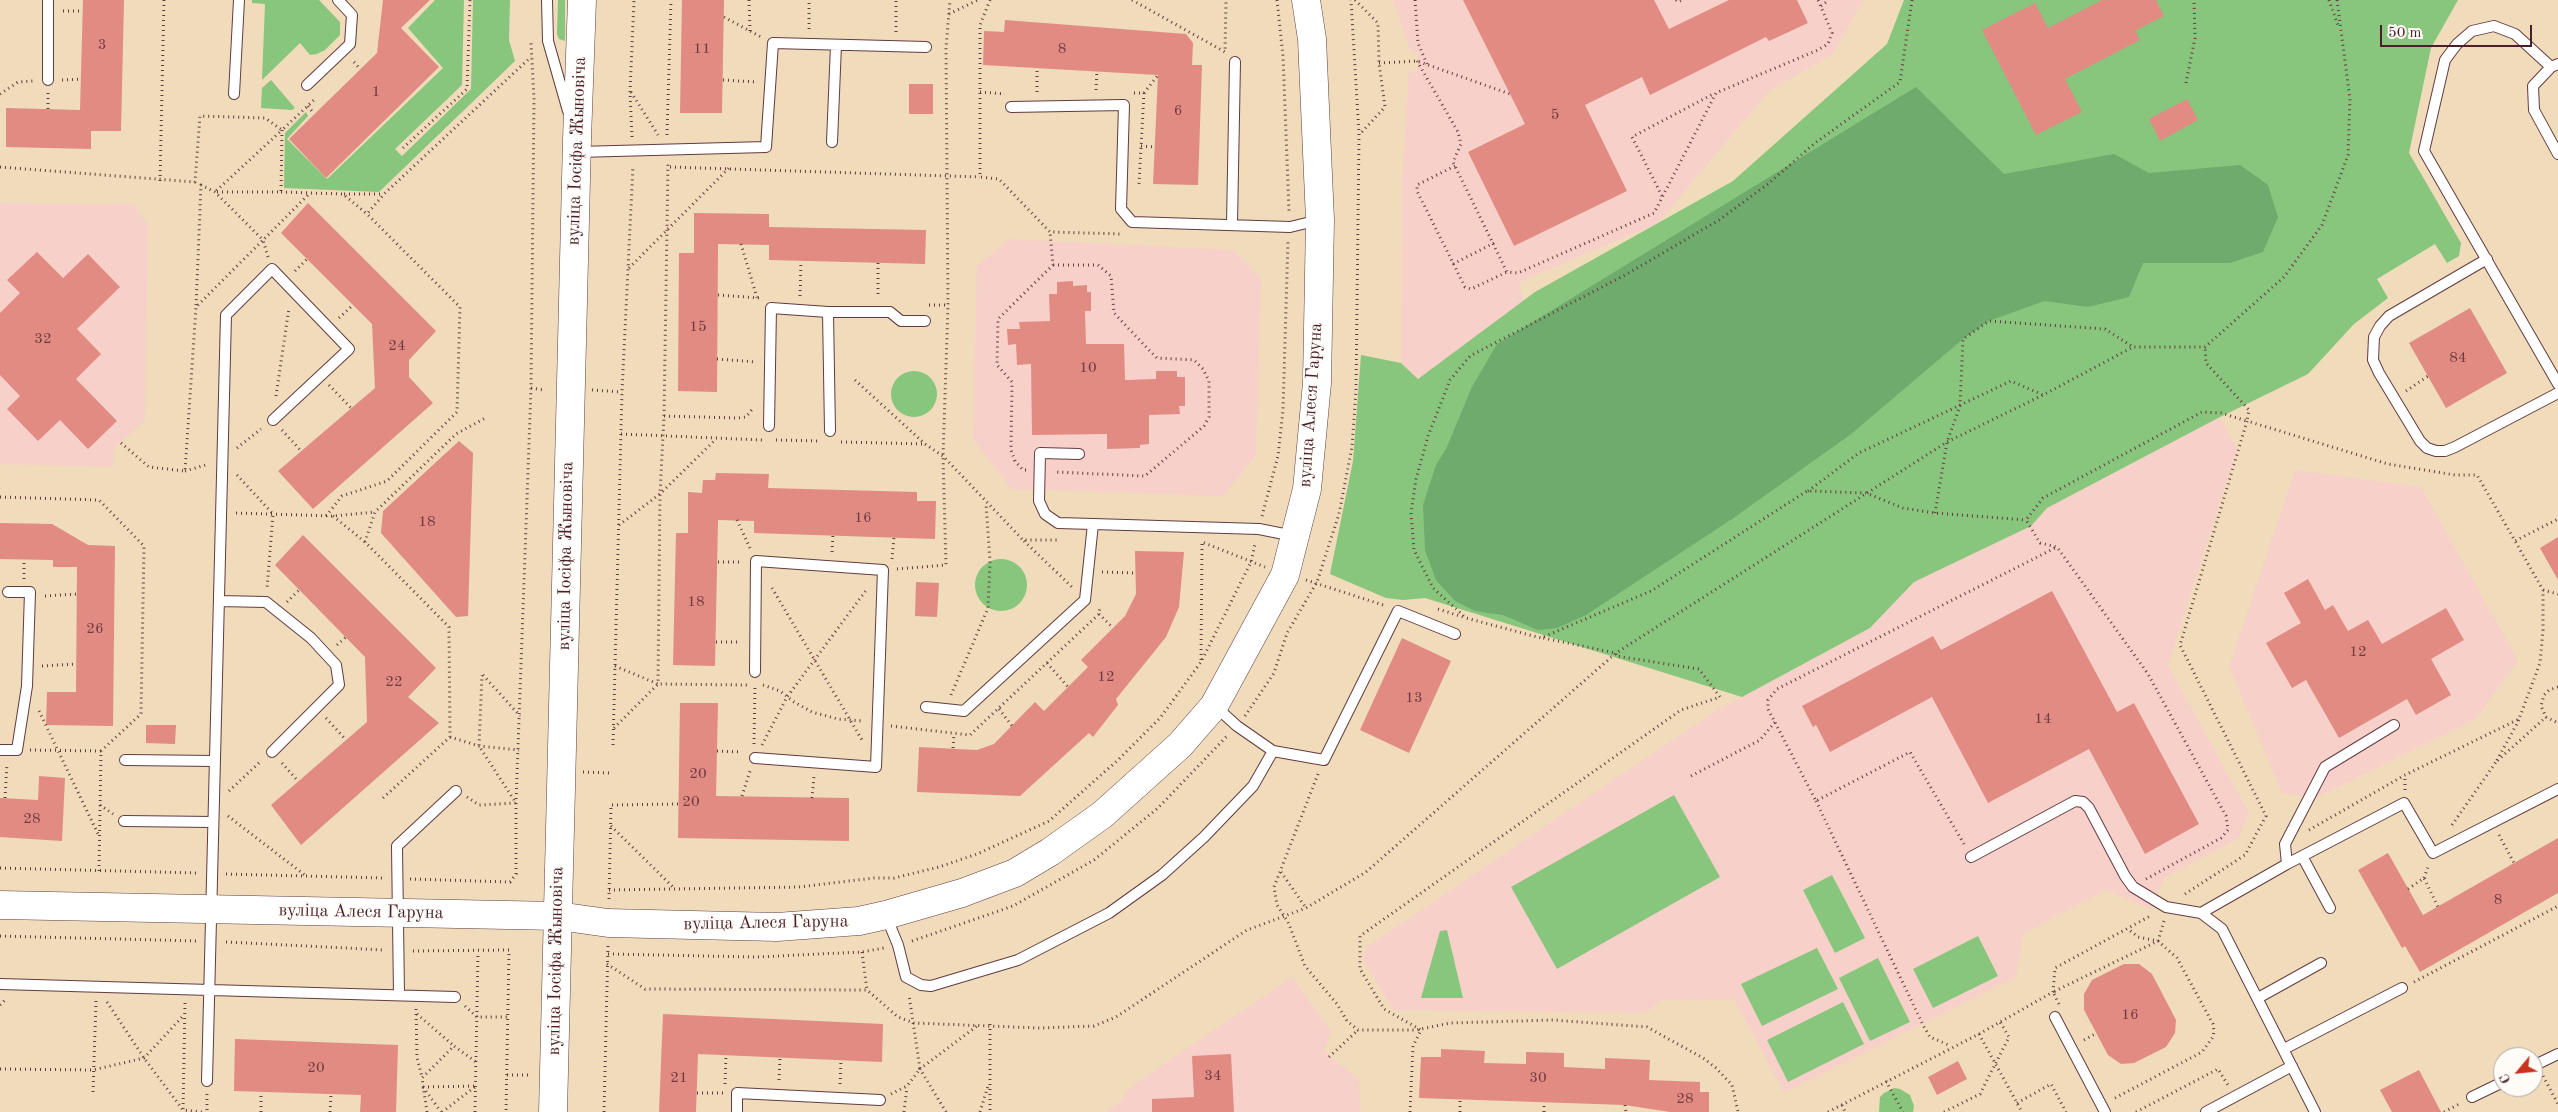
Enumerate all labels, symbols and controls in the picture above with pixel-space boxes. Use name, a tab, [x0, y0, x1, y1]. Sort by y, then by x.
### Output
scale bar	[2383, 15, 2536, 47]
text: 50 m	[2388, 26, 2422, 41]
house number: 3	[98, 36, 106, 54]
house number: 11	[693, 40, 711, 58]
house number: 8	[1058, 40, 1066, 58]
street label: вуліца Іосіфа Жыновіча	[563, 56, 591, 246]
house number: 1	[372, 83, 380, 101]
house number: 6	[1174, 102, 1182, 120]
house number: 5	[1551, 106, 1559, 124]
house number: 15	[689, 318, 707, 336]
street label: вуліца Алеся Гаруна	[1294, 322, 1328, 488]
house number: 32	[34, 330, 52, 348]
house number: 24	[388, 337, 406, 355]
house number: 84	[2449, 349, 2467, 367]
house number: 10	[1079, 359, 1097, 377]
street label: вуліца Іосіфа Жыновіча	[554, 461, 578, 651]
house number: 16	[854, 509, 872, 527]
house number: 18	[418, 513, 436, 531]
house number: 18	[687, 593, 705, 611]
house number: 26	[86, 620, 104, 638]
house number: 12	[2349, 643, 2367, 661]
house number: 12	[1097, 668, 1115, 686]
house number: 22	[385, 673, 403, 691]
house number: 13	[1405, 689, 1423, 707]
house number: 14	[2034, 710, 2052, 728]
house number: 20	[689, 765, 707, 783]
house number: 20	[682, 793, 700, 811]
house number: 28	[23, 810, 41, 828]
street label: вуліца Іосіфа Жыновіча	[544, 866, 568, 1056]
house number: 8	[2494, 891, 2502, 909]
street label: вуліца Алеся Гаруна	[278, 900, 444, 924]
street label: вуліца Алеся Гаруна	[683, 911, 849, 935]
house number: 16	[2121, 1006, 2139, 1024]
north arrow	[2493, 1047, 2543, 1097]
house number: 20	[307, 1059, 325, 1077]
house number: 34	[1204, 1067, 1222, 1085]
house number: 21	[670, 1069, 688, 1087]
house number: 30	[1529, 1069, 1547, 1087]
text: С	[2497, 1071, 2514, 1086]
house number: 28	[1676, 1090, 1694, 1108]

